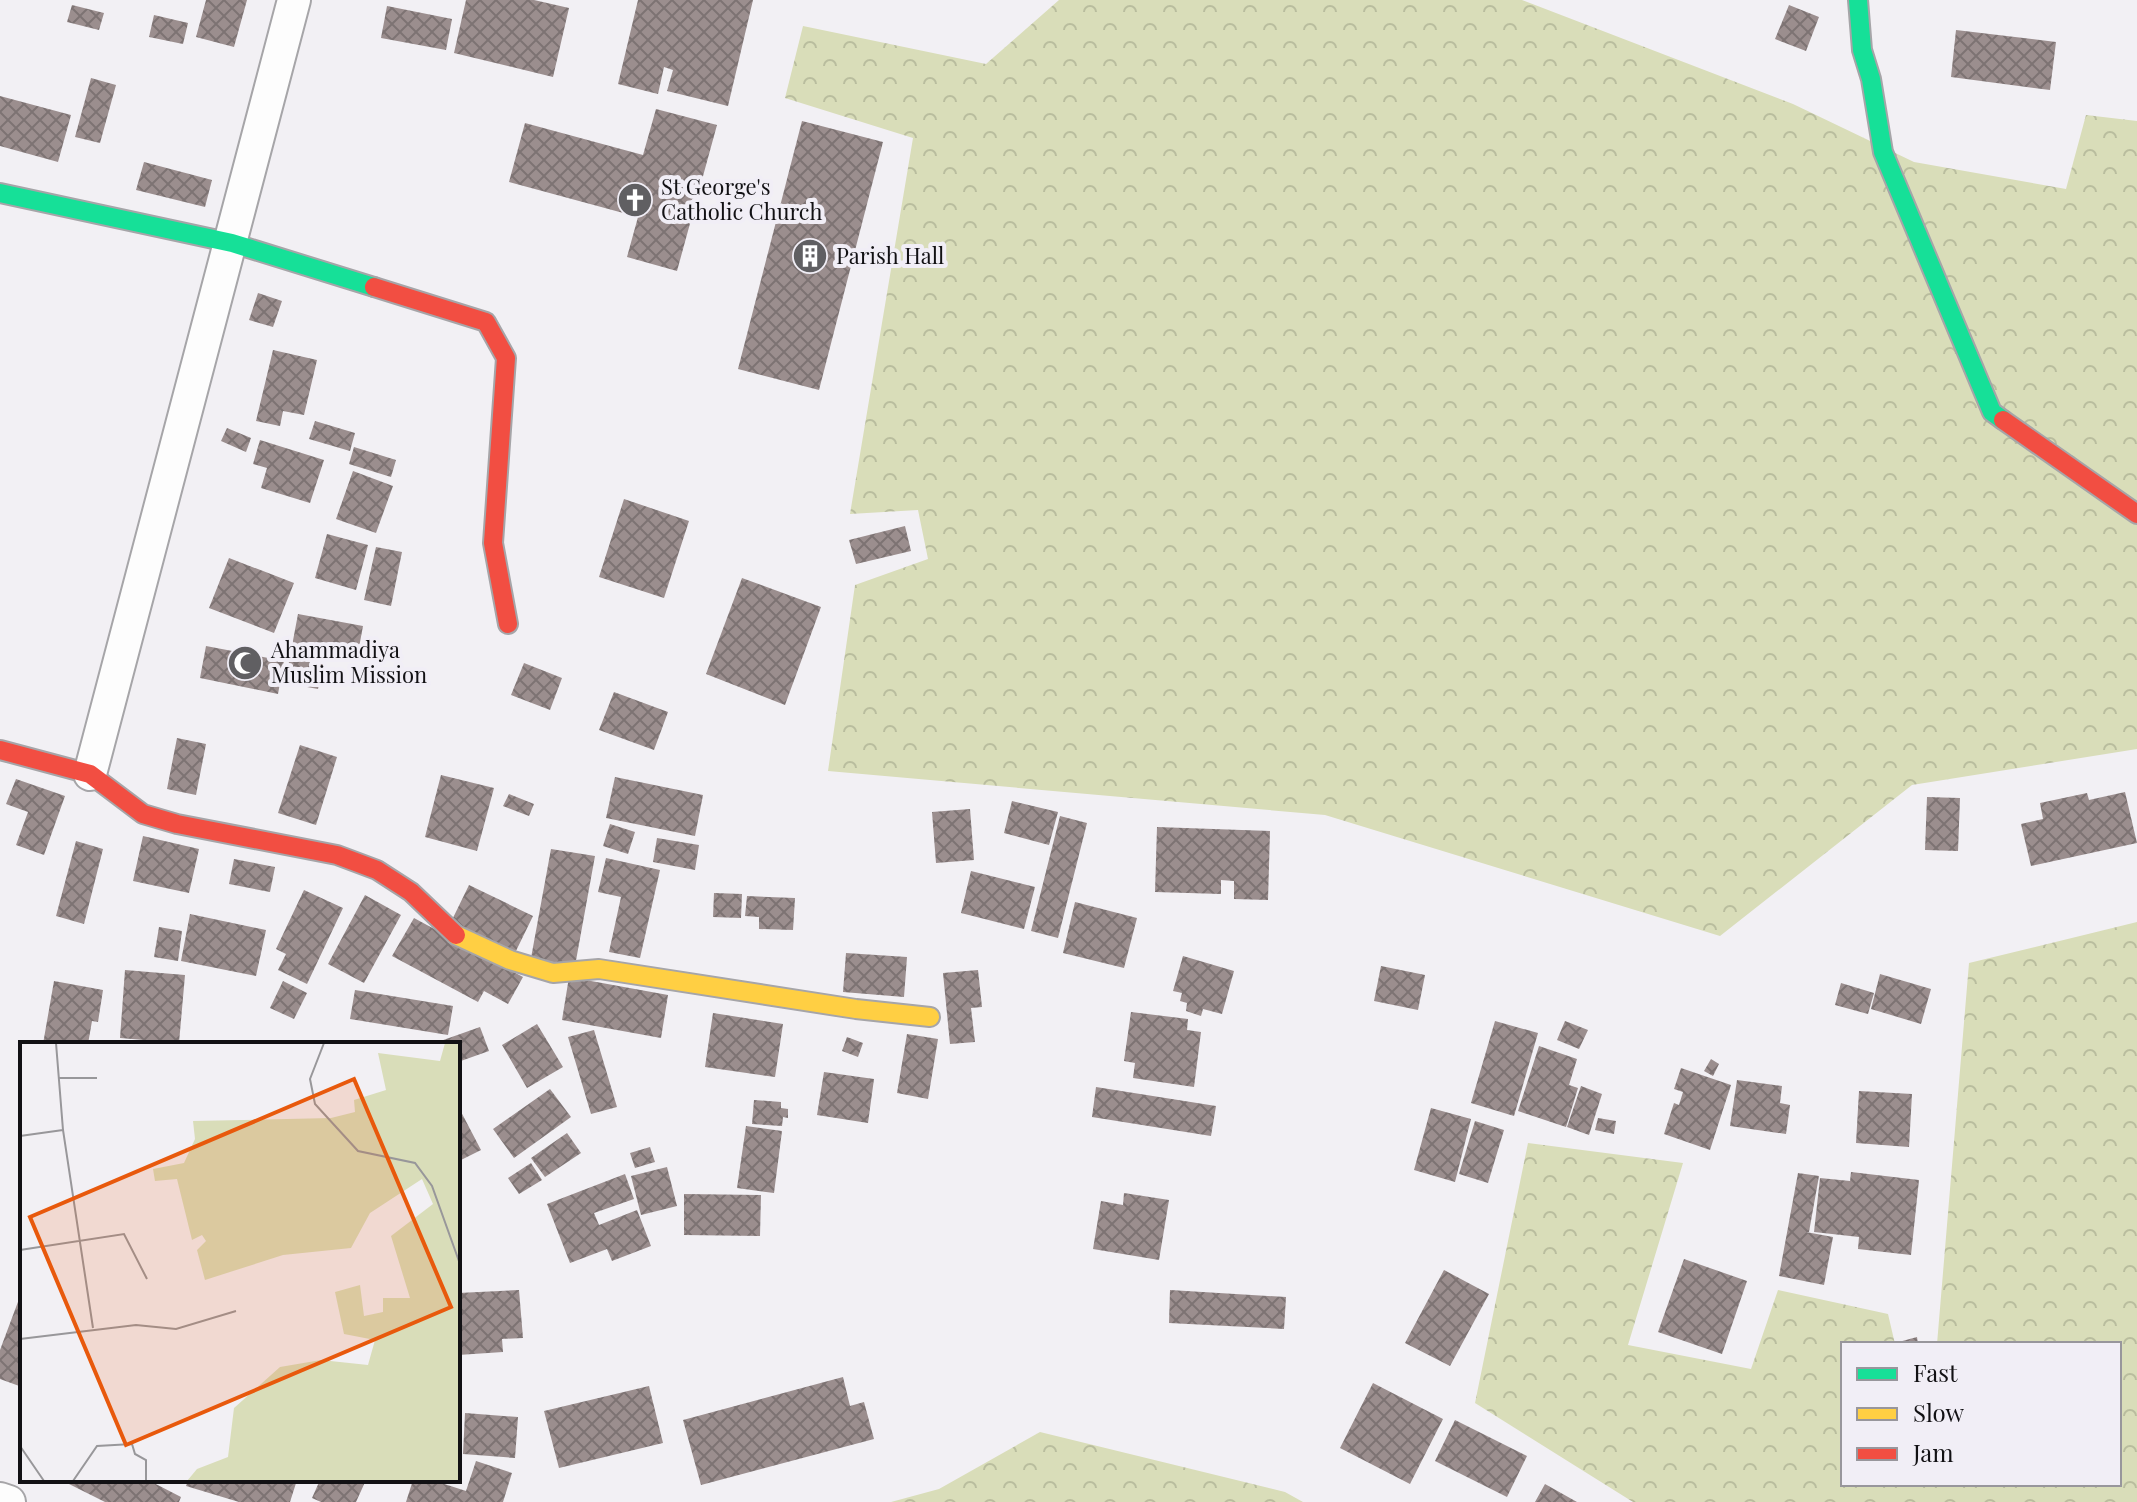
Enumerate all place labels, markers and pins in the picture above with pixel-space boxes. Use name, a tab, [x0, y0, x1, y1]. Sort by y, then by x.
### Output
place label: St George's Catholic Church	[661, 171, 822, 226]
church icon: St George's Catholic Church	[616, 181, 654, 219]
building icon: Parish Hall	[791, 237, 829, 275]
place label: Parish Hall	[836, 240, 944, 270]
place label: Ahammadiya Muslim Mission	[270, 634, 427, 689]
mosque icon: Ahammadiya Muslim Mission	[226, 644, 264, 682]

